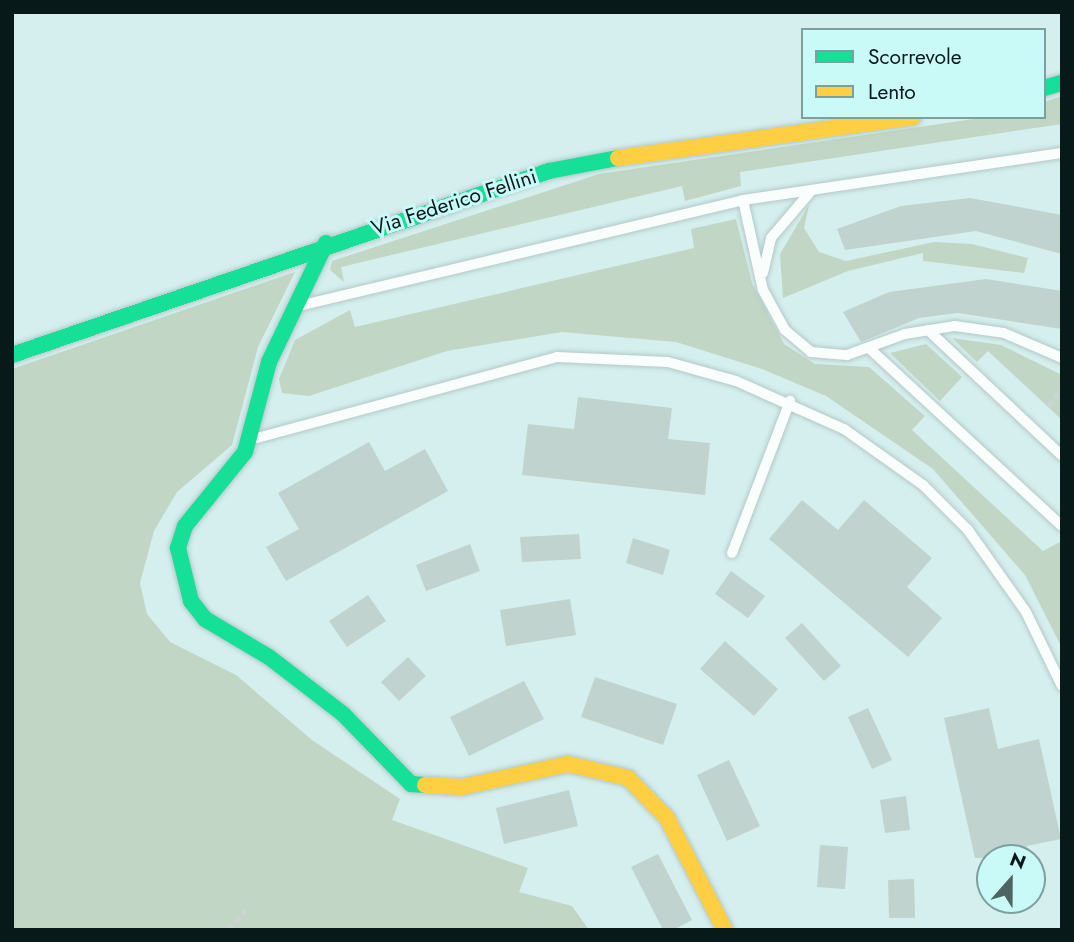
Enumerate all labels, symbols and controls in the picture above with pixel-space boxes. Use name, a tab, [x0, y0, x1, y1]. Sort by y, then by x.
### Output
legend	[801, 28, 1046, 119]
text: Scorrevole	[868, 42, 962, 72]
text: Lento	[868, 77, 916, 107]
street label: Via Federico Fellini	[368, 163, 540, 241]
north arrow	[976, 844, 1046, 914]
text: N	[1006, 845, 1030, 876]

